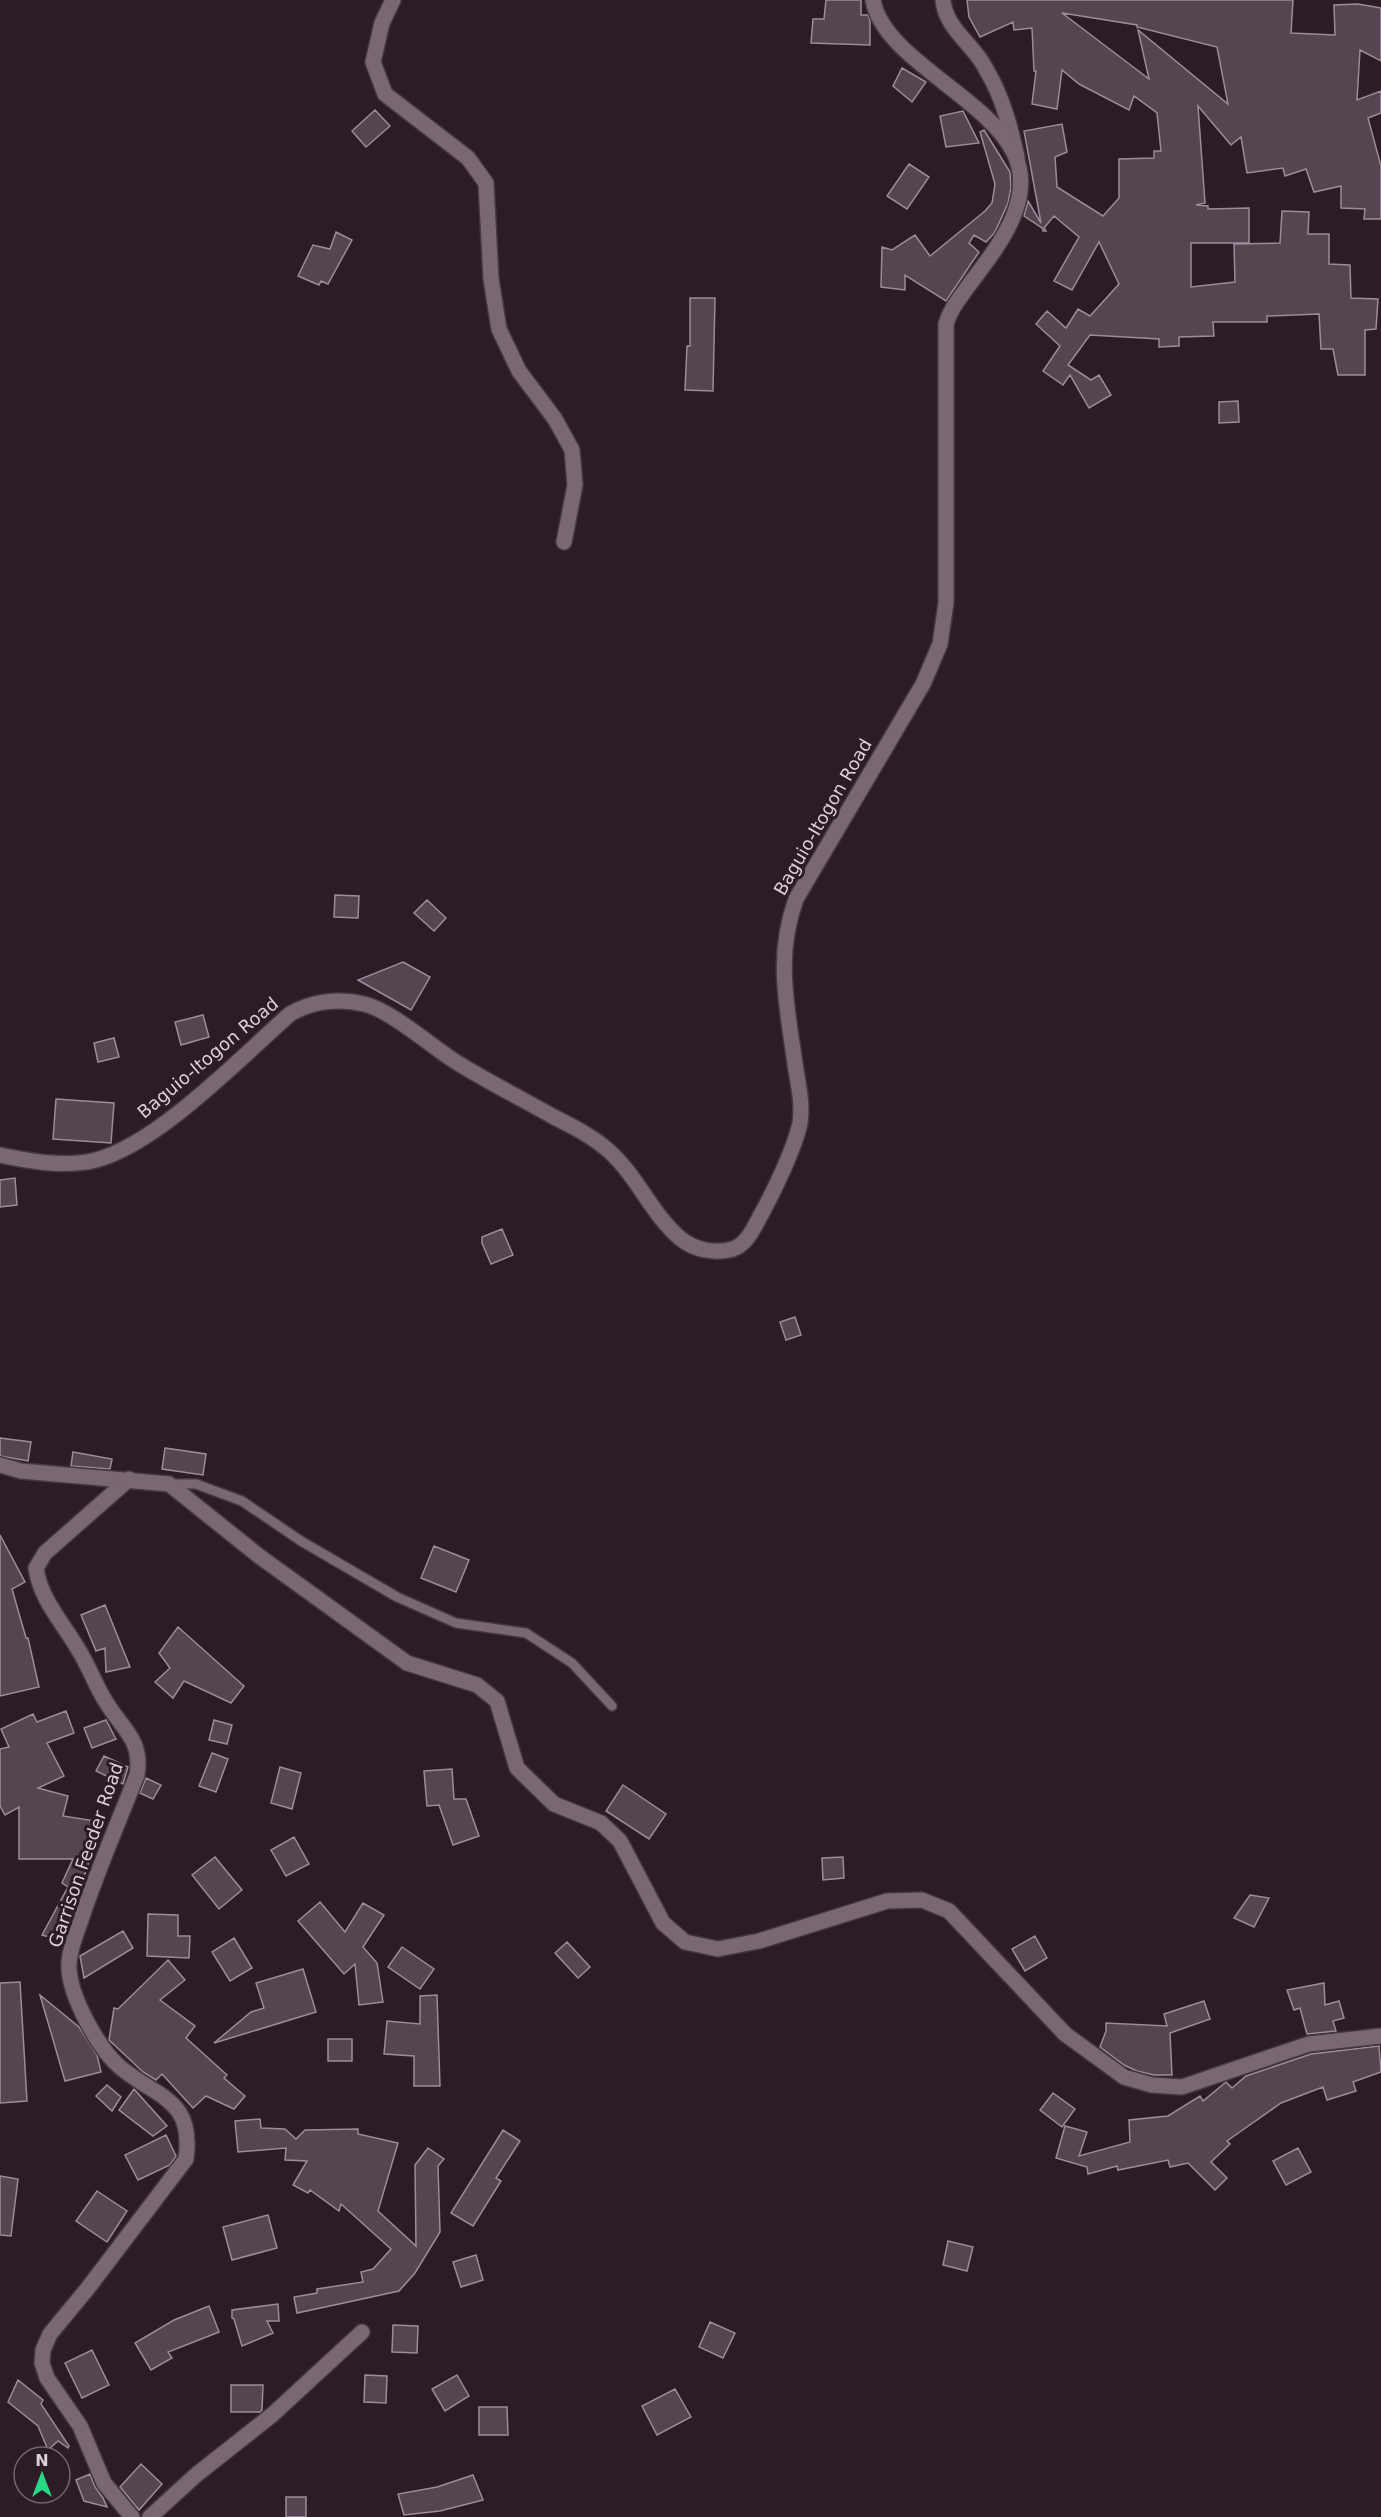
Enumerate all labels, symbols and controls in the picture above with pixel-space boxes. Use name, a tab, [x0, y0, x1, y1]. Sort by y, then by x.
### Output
street label: Baguio-Itogon Road	[769, 735, 876, 899]
street label: Baguio-Itogon Road	[133, 993, 282, 1123]
street label: Garrison Feeder Road	[44, 1760, 127, 1950]
north arrow	[12, 2445, 72, 2505]
text: N	[35, 2451, 49, 2470]

